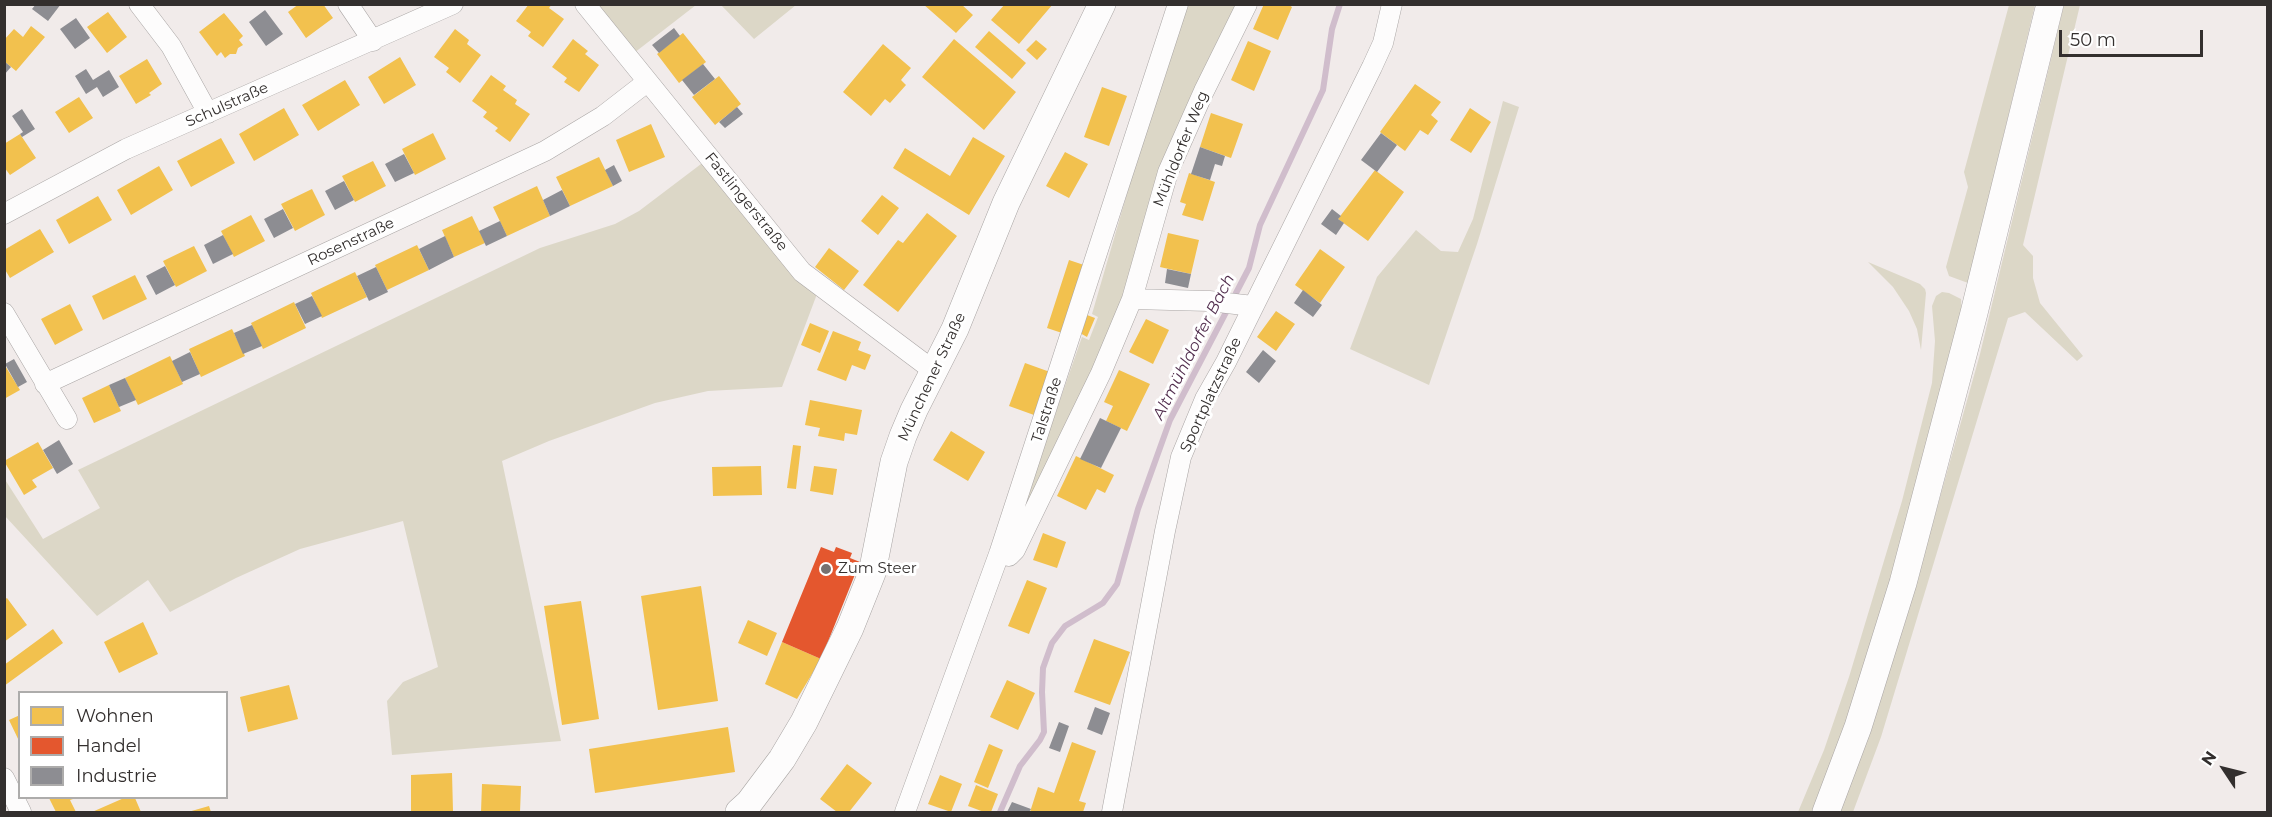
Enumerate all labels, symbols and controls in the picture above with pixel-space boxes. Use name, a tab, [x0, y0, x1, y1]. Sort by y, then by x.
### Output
scale bar	[2062, 18, 2206, 56]
text: 50 m	[2070, 29, 2116, 51]
street label: Schulstraße	[183, 79, 271, 131]
street label: Mühldorfer Weg	[1150, 88, 1212, 210]
street label: Fastlingerstraße	[701, 149, 791, 255]
street label: Rosenstraße	[305, 214, 397, 270]
water label: Altmühldorfer Bach	[1149, 271, 1239, 423]
street label: Münchener Straße	[894, 310, 970, 444]
street label: Sportplatzstraße	[1176, 335, 1246, 455]
street label: Talstraße	[1028, 375, 1066, 445]
place label: Zum Steer	[838, 560, 917, 578]
marker: Zum Steer	[819, 562, 833, 576]
legend	[18, 691, 228, 799]
text: Wohnen	[76, 705, 154, 727]
text: Handel	[76, 735, 141, 757]
north arrow	[2194, 739, 2254, 799]
text: N	[2197, 748, 2220, 769]
text: Industrie	[76, 765, 157, 787]

